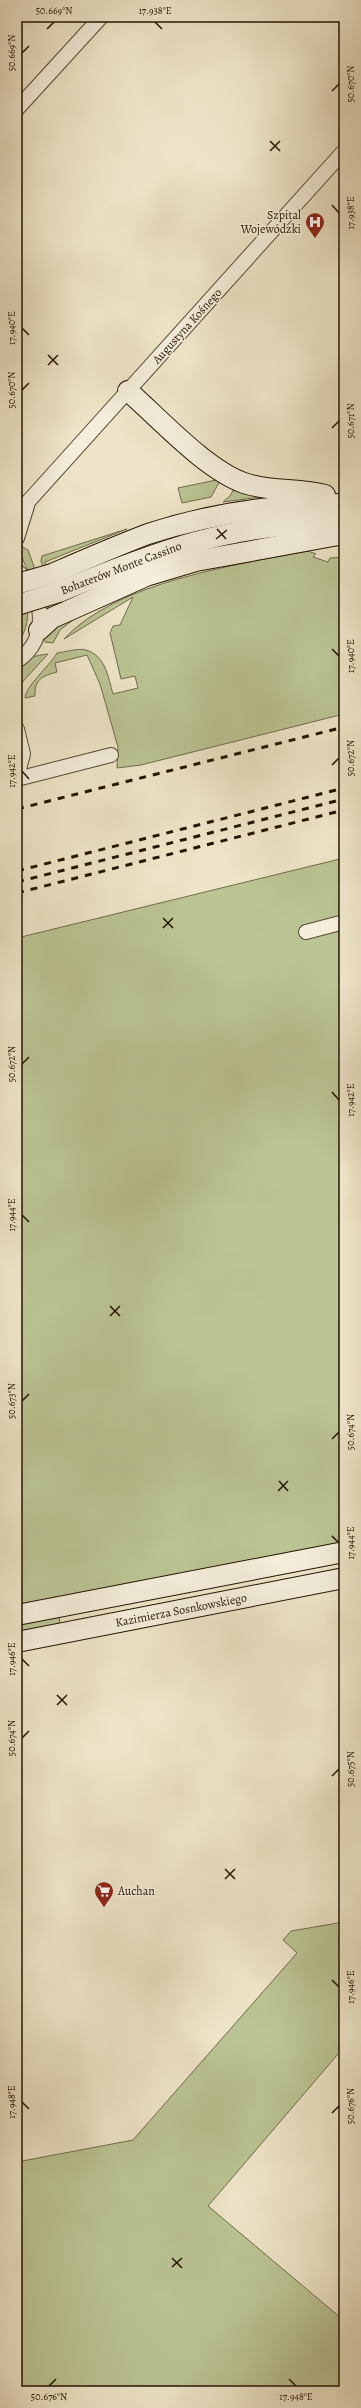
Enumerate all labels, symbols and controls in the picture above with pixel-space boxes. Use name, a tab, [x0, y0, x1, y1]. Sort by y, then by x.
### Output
text: 50.669°N	[36, 4, 72, 17]
text: 17.938°E	[138, 4, 172, 17]
text: 50.669°N	[5, 35, 18, 71]
text: 50.670°N	[344, 65, 357, 103]
text: 17.938°E	[344, 196, 357, 230]
place label: Szpital Wojewódzki	[240, 207, 301, 237]
hospital icon: Szpital Wojewódzki	[304, 211, 326, 239]
street label: Augustyna Kośnego	[148, 285, 225, 368]
text: 17.940°E	[5, 311, 18, 345]
text: 50.670°N	[5, 371, 18, 409]
text: 50.671°N	[344, 403, 357, 439]
street label: Bohaterów Monte Cassino	[58, 538, 184, 598]
text: 17.940°E	[344, 639, 357, 673]
text: 50.672°N	[344, 740, 357, 776]
text: 17.942°E	[5, 754, 18, 788]
text: 50.672°N	[5, 1046, 18, 1082]
text: 17.942°E	[344, 1083, 357, 1117]
text: 17.944°E	[5, 1198, 18, 1232]
text: 50.673°N	[5, 1383, 18, 1419]
text: 50.674°N	[344, 1414, 357, 1450]
text: 17.944°E	[344, 1526, 357, 1560]
street label: Kazimierza Sosnkowskiego	[114, 1589, 248, 1631]
text: 17.946°E	[5, 1642, 18, 1676]
text: 50.674°N	[5, 1720, 18, 1756]
text: 50.675°N	[344, 1751, 357, 1787]
supermarket icon: Auchan	[93, 1880, 115, 1908]
place label: Auchan	[117, 1883, 155, 1899]
text: 17.946°E	[344, 1970, 357, 2004]
text: 17.948°E	[5, 2085, 18, 2119]
text: 50.676°N	[344, 2088, 357, 2124]
text: 50.676°N	[31, 2390, 67, 2403]
text: 17.948°E	[279, 2390, 313, 2403]

